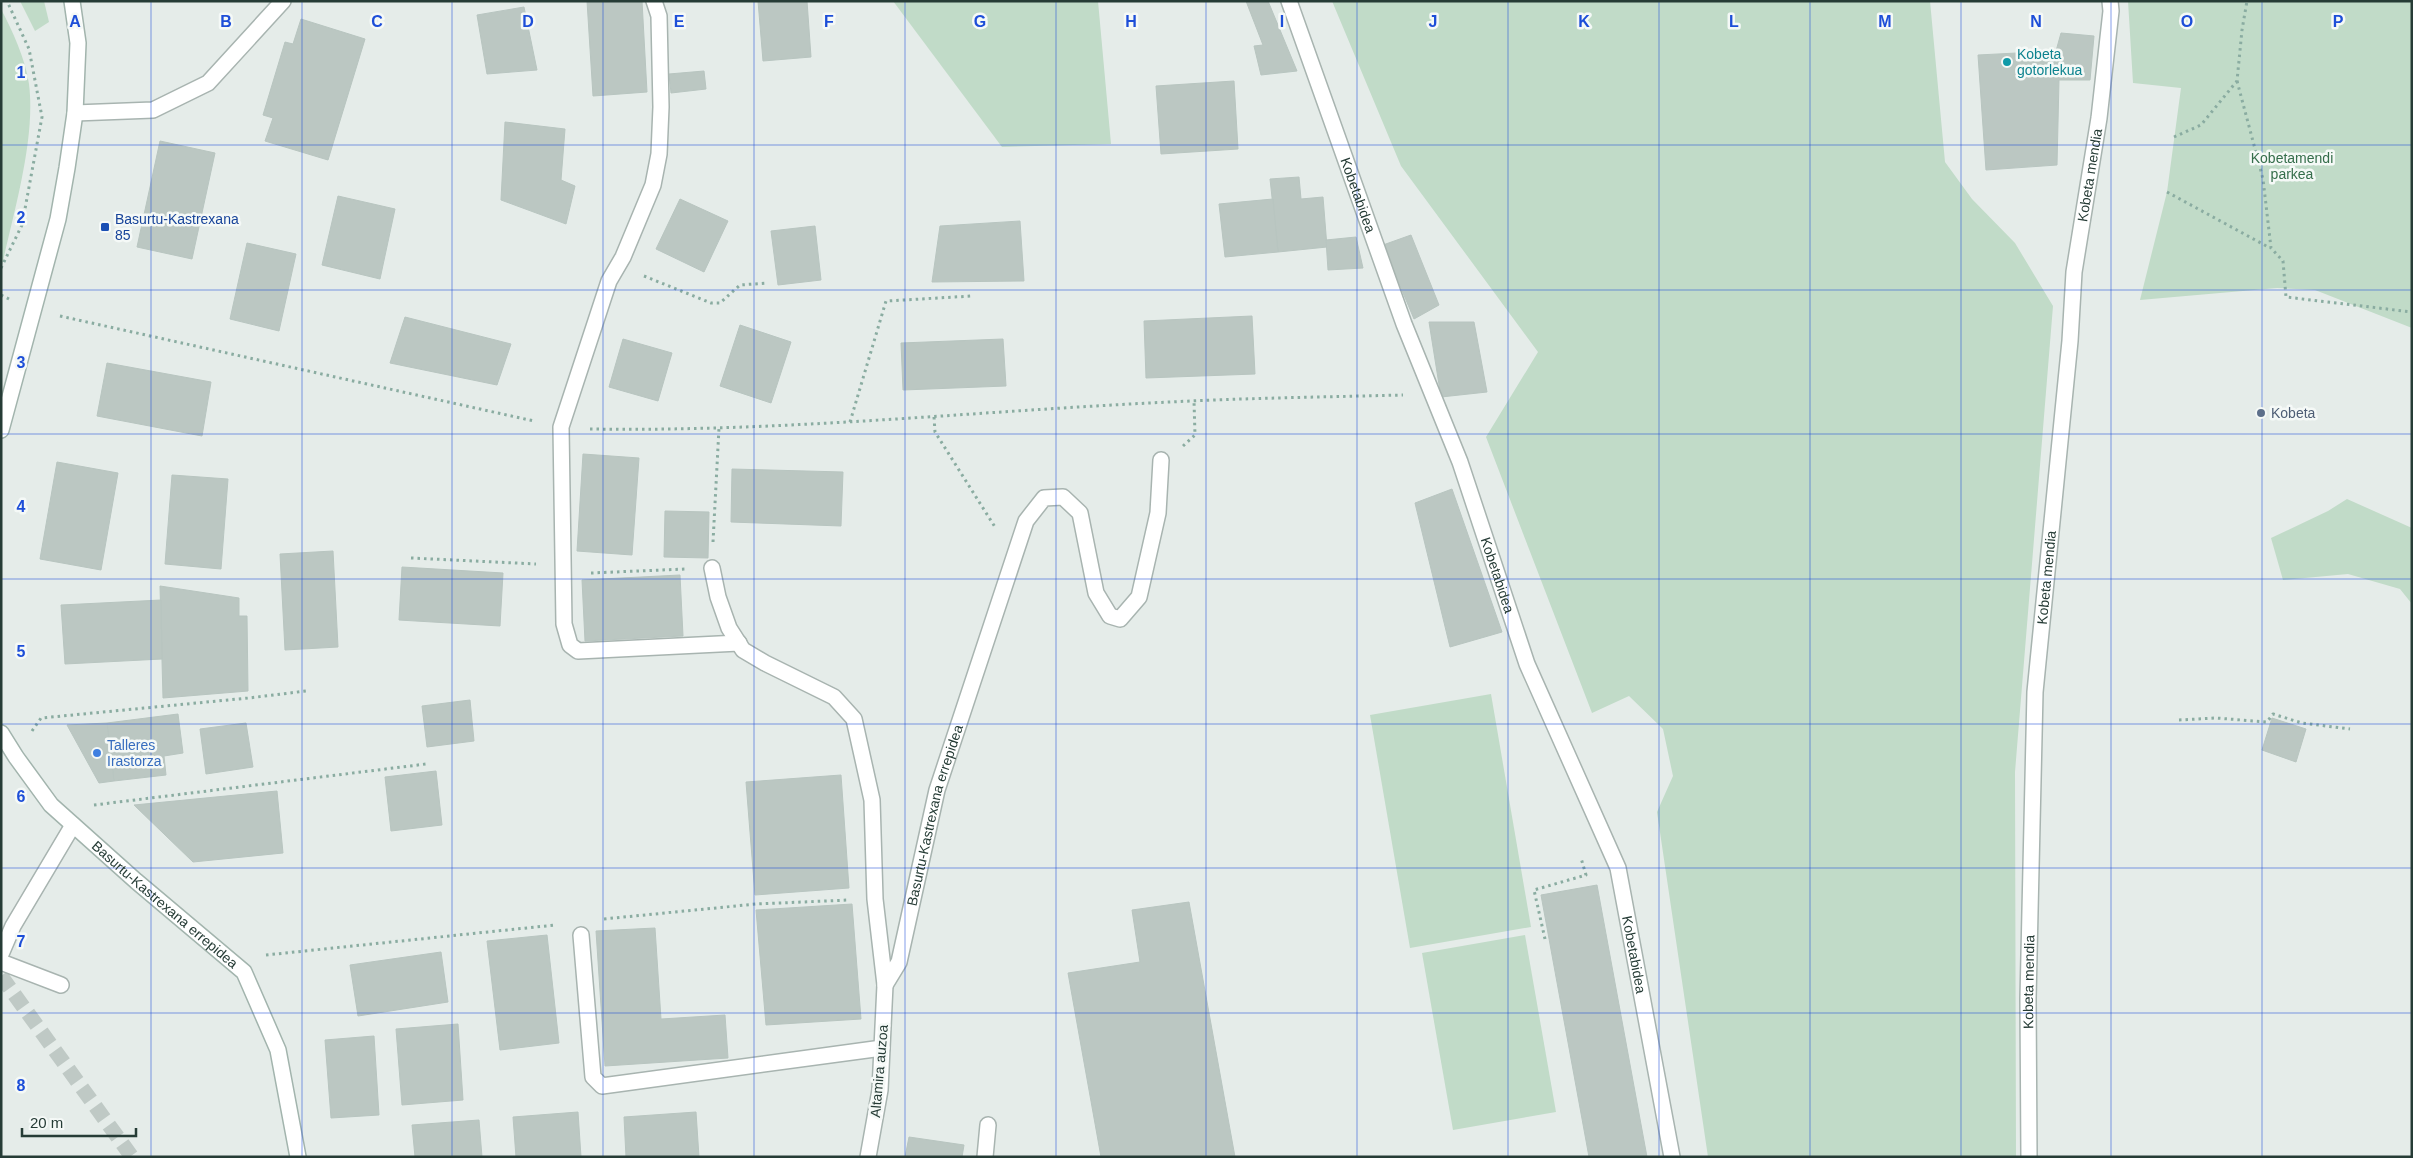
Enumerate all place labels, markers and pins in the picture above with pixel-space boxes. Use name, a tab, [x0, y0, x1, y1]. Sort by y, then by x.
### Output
place label: Kobeta gotorlekua	[2017, 46, 2083, 78]
marker: Kobeta gotorlekua	[2001, 56, 2013, 68]
place label: Basurtu-Kastrexana 85	[115, 211, 239, 243]
marker: Basurtu-Kastrexana 85	[99, 221, 111, 233]
place label: Kobeta	[2271, 405, 2316, 421]
marker: Kobeta	[2255, 407, 2267, 419]
place label: Talleres Irastorza	[107, 737, 162, 769]
marker: Talleres Irastorza	[91, 747, 103, 759]

